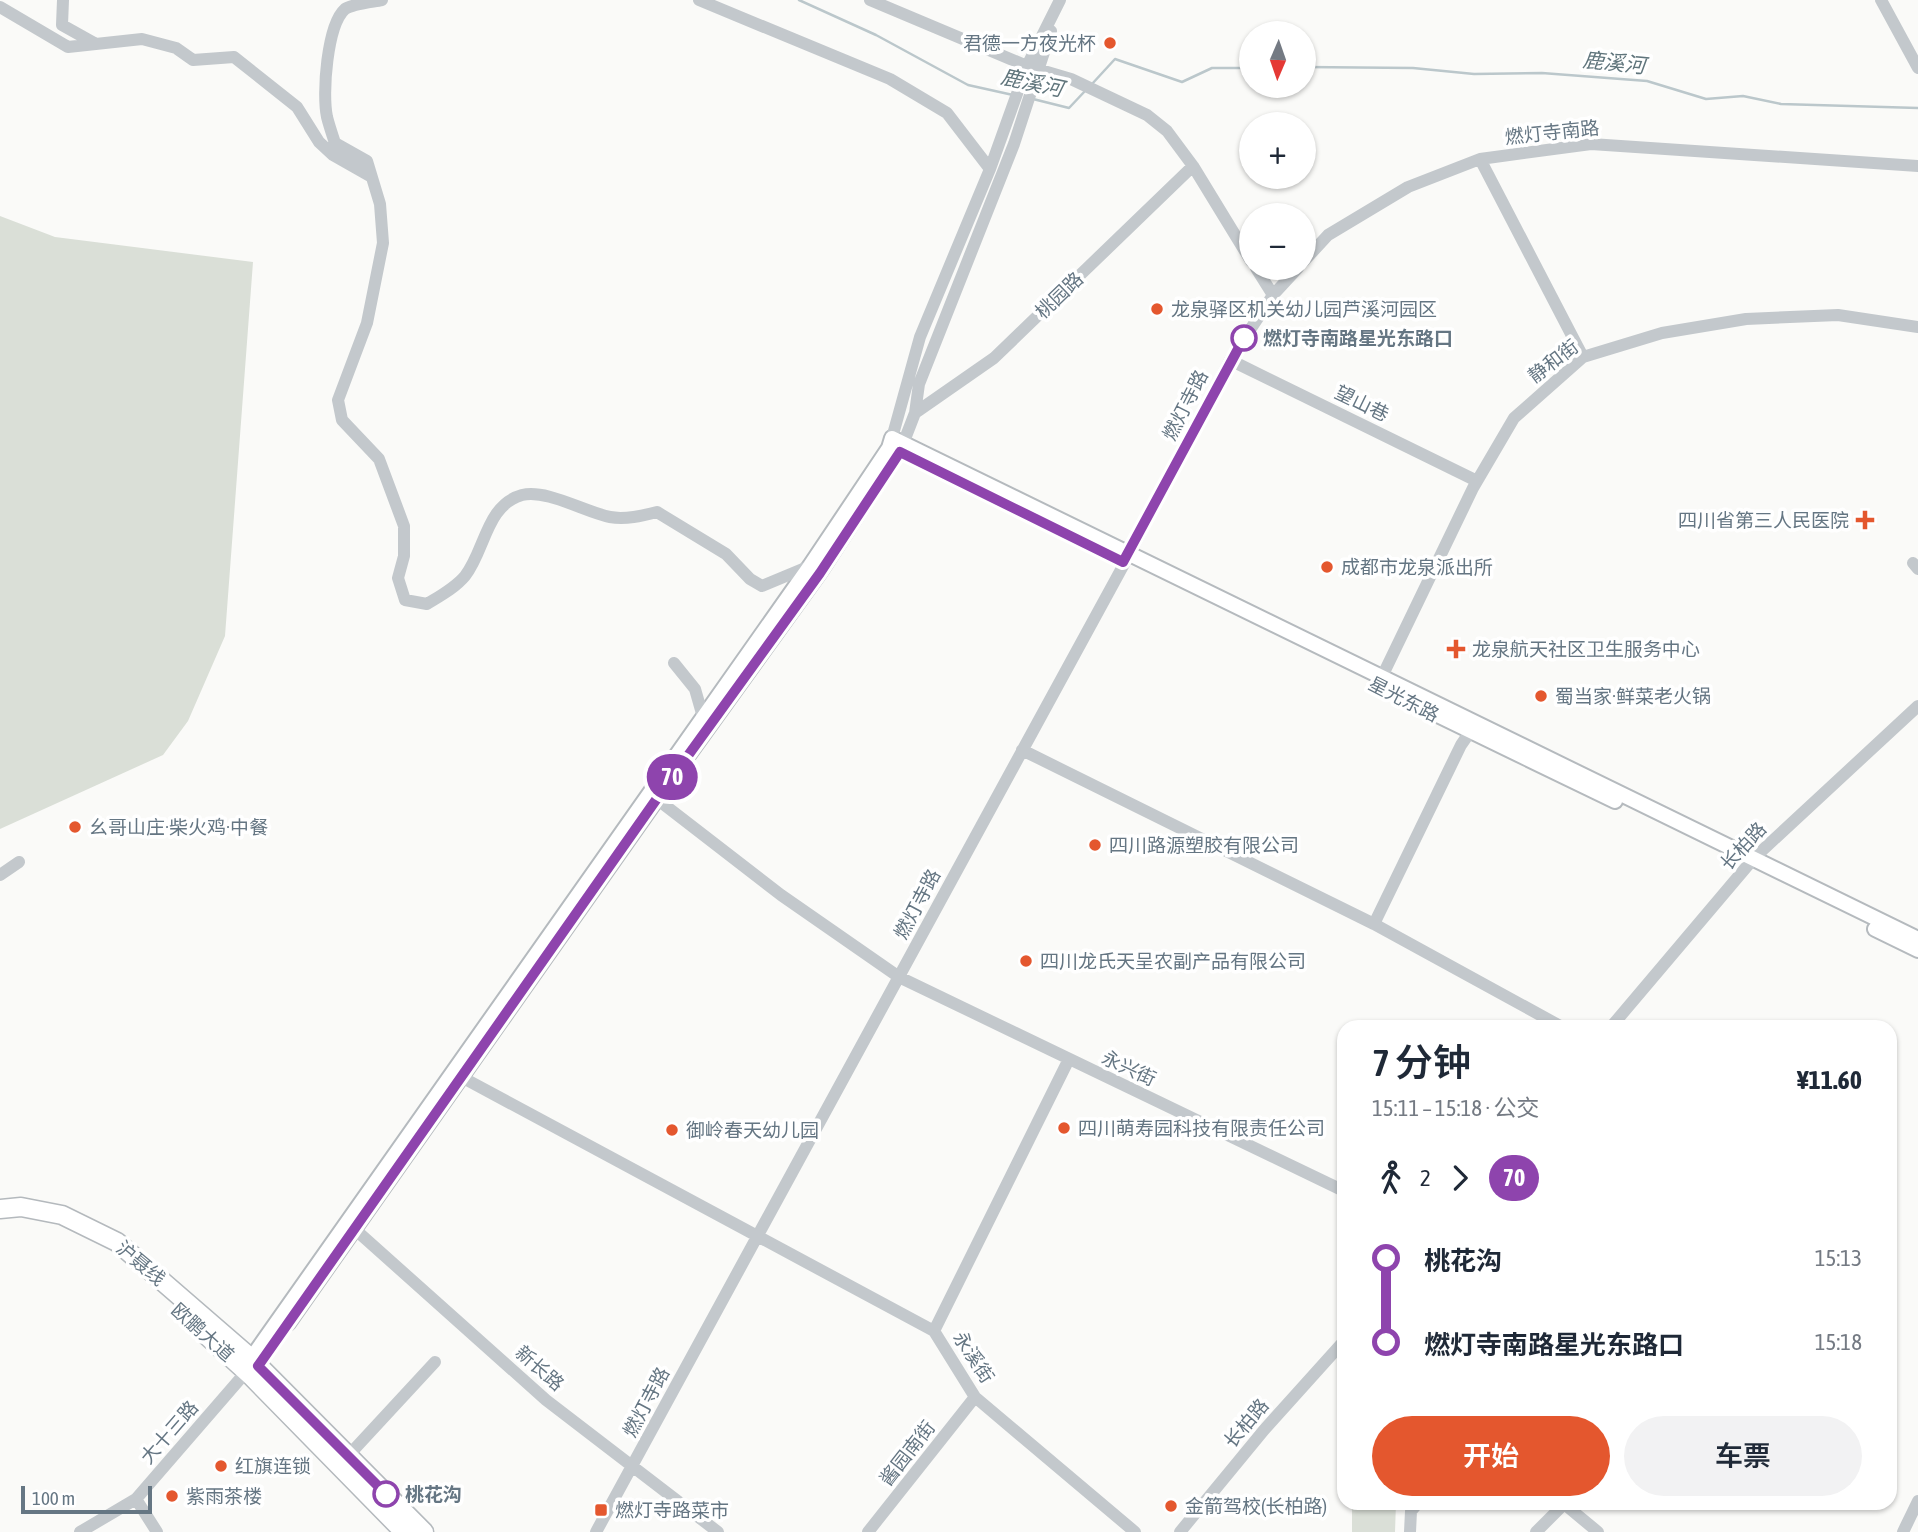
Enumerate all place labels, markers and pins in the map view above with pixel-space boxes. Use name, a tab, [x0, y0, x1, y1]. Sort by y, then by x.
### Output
place label: 君德一方夜光杯	[963, 32, 1096, 54]
marker: 君德一方夜光杯	[1102, 35, 1118, 51]
place label: 龙泉驿区机关幼儿园芦溪河园区	[1171, 298, 1437, 320]
marker: 龙泉驿区机关幼儿园芦溪河园区	[1149, 301, 1165, 317]
marker: 燃灯寺南路星光东路口	[1231, 325, 1257, 351]
place label: 燃灯寺南路星光东路口	[1263, 327, 1453, 349]
place label: 四川省第三人民医院	[1678, 509, 1849, 531]
marker: 四川省第三人民医院	[1855, 510, 1875, 530]
place label: 成都市龙泉派出所	[1341, 556, 1493, 578]
marker: 成都市龙泉派出所	[1319, 559, 1335, 575]
place label: 龙泉航天社区卫生服务中心	[1472, 638, 1700, 660]
marker: 龙泉航天社区卫生服务中心	[1446, 639, 1466, 659]
place label: 蜀当家·鲜菜老火锅	[1555, 685, 1711, 707]
marker: 蜀当家·鲜菜老火锅	[1533, 688, 1549, 704]
place label: 幺哥山庄·柴火鸡·中餐	[89, 816, 268, 838]
marker: 幺哥山庄·柴火鸡·中餐	[67, 819, 83, 835]
place label: 四川路源塑胶有限公司	[1109, 834, 1299, 856]
marker: 四川路源塑胶有限公司	[1087, 837, 1103, 853]
place label: 四川龙氏天呈农副产品有限公司	[1040, 950, 1306, 972]
marker: 四川龙氏天呈农副产品有限公司	[1018, 953, 1034, 969]
place label: 四川萌寿园科技有限责任公司	[1078, 1117, 1325, 1139]
place label: 御岭春天幼儿园	[686, 1119, 819, 1141]
marker: 四川萌寿园科技有限责任公司	[1056, 1120, 1072, 1136]
marker: 御岭春天幼儿园	[664, 1122, 680, 1138]
place label: 红旗连锁	[235, 1455, 311, 1477]
marker: 红旗连锁	[213, 1458, 229, 1474]
marker: 桃花沟	[373, 1481, 399, 1507]
place label: 桃花沟	[405, 1483, 462, 1505]
place label: 紫雨茶楼	[186, 1485, 262, 1507]
marker: 紫雨茶楼	[164, 1488, 180, 1504]
place label: 金箭驾校(长柏路)	[1185, 1495, 1327, 1517]
marker: 金箭驾校(长柏路)	[1163, 1498, 1179, 1514]
place label: 燃灯寺路菜市	[615, 1499, 729, 1521]
marker: 燃灯寺路菜市	[593, 1502, 609, 1518]

